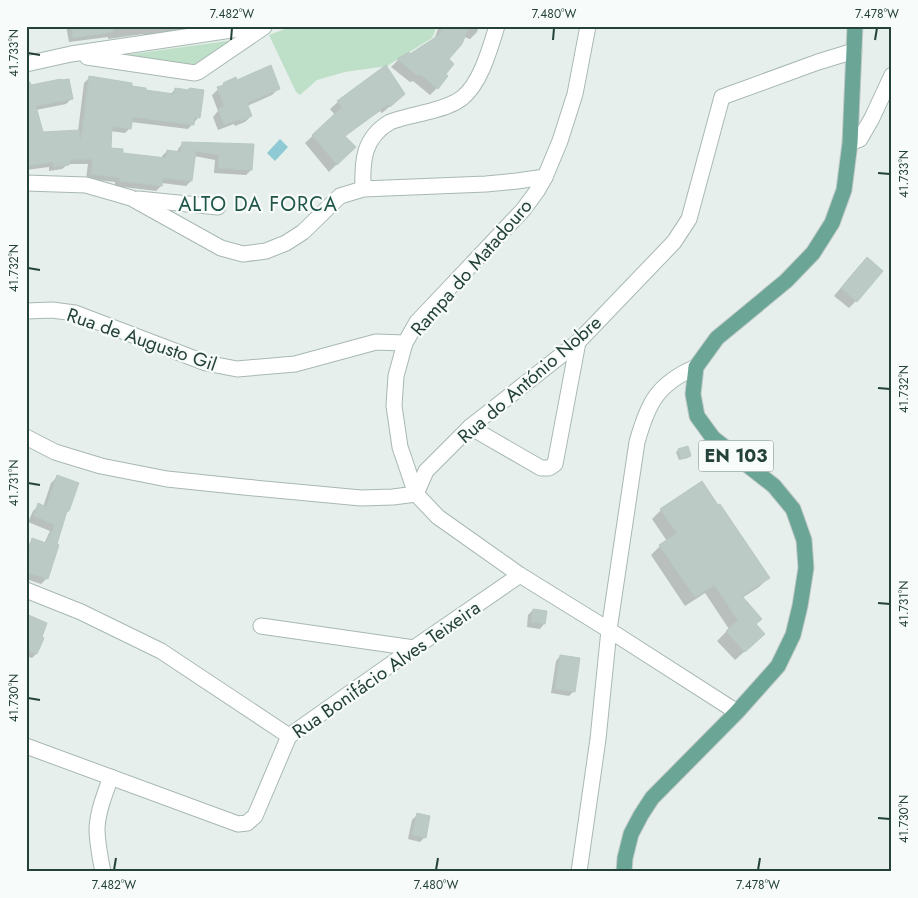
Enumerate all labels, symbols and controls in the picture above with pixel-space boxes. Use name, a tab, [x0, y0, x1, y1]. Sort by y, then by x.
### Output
text: 7.482°W	[210, 5, 254, 23]
text: 7.480°W	[532, 5, 576, 23]
text: 7.478°W	[855, 5, 899, 23]
text: 41.733°N	[5, 29, 23, 77]
text: 41.733°N	[895, 150, 913, 198]
district label: ALTO DA FORCA	[178, 190, 338, 219]
street label: Rampa do Matadouro	[404, 193, 538, 342]
text: 41.732°N	[5, 244, 23, 292]
street label: Rua de Augusto Gil	[63, 301, 220, 378]
street label: Rua do António Nobre	[452, 309, 607, 450]
text: 41.732°N	[895, 365, 913, 413]
road number: EN 103	[698, 441, 774, 472]
text: 41.731°N	[5, 460, 23, 506]
text: 41.731°N	[895, 581, 913, 627]
street label: Rua Bonifácio Alves Teixeira	[287, 594, 486, 745]
text: 41.730°N	[5, 674, 23, 722]
text: 41.730°N	[895, 795, 913, 843]
text: 7.482°W	[92, 876, 136, 894]
text: 7.480°W	[414, 876, 458, 894]
text: 7.478°W	[736, 876, 780, 894]

